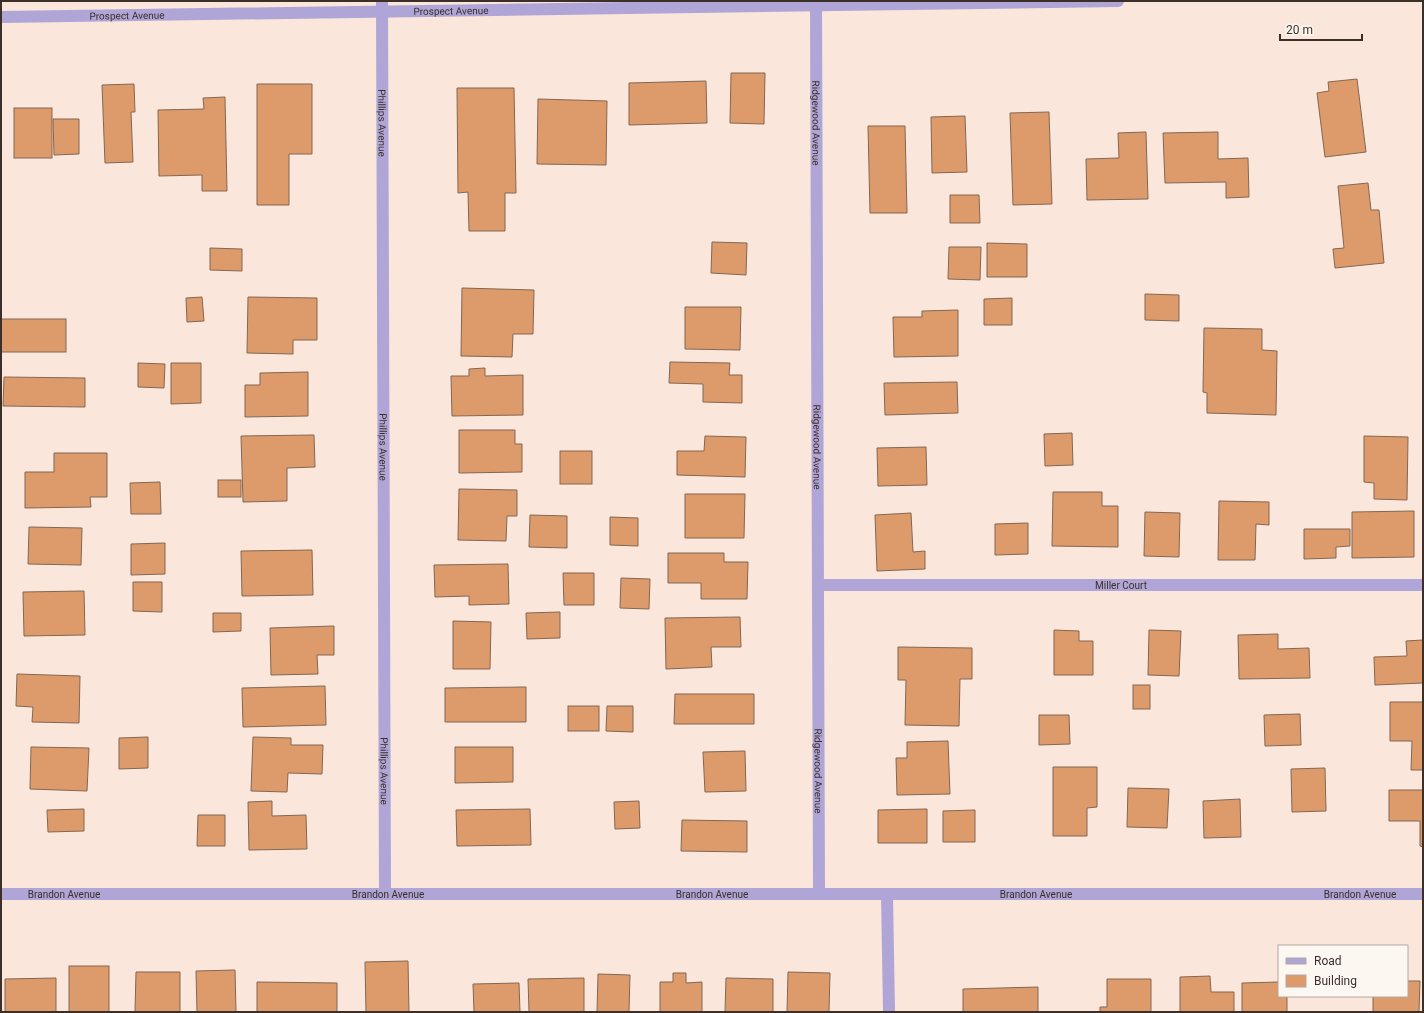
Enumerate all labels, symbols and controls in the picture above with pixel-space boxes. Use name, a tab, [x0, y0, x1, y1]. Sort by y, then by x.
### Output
street label: Prospect Avenue	[413, 5, 489, 17]
street label: Prospect Avenue	[89, 9, 165, 21]
scale bar	[1280, 16, 1362, 42]
text: 20 m	[1286, 23, 1313, 37]
street label: Ridgewood Avenue	[811, 80, 822, 166]
street label: Phillips Avenue	[377, 89, 388, 157]
street label: Ridgewood Avenue	[812, 404, 823, 490]
street label: Phillips Avenue	[378, 413, 389, 481]
street label: Miller Court	[1095, 580, 1147, 591]
street label: Ridgewood Avenue	[813, 728, 824, 813]
street label: Phillips Avenue	[379, 737, 390, 805]
street label: Brandon Avenue	[28, 889, 100, 900]
street label: Brandon Avenue	[352, 889, 424, 900]
street label: Brandon Avenue	[676, 889, 748, 900]
street label: Brandon Avenue	[1000, 889, 1072, 900]
street label: Brandon Avenue	[1324, 889, 1396, 900]
legend	[1278, 945, 1408, 997]
text: Road	[1314, 954, 1342, 968]
text: Building	[1314, 974, 1357, 988]

